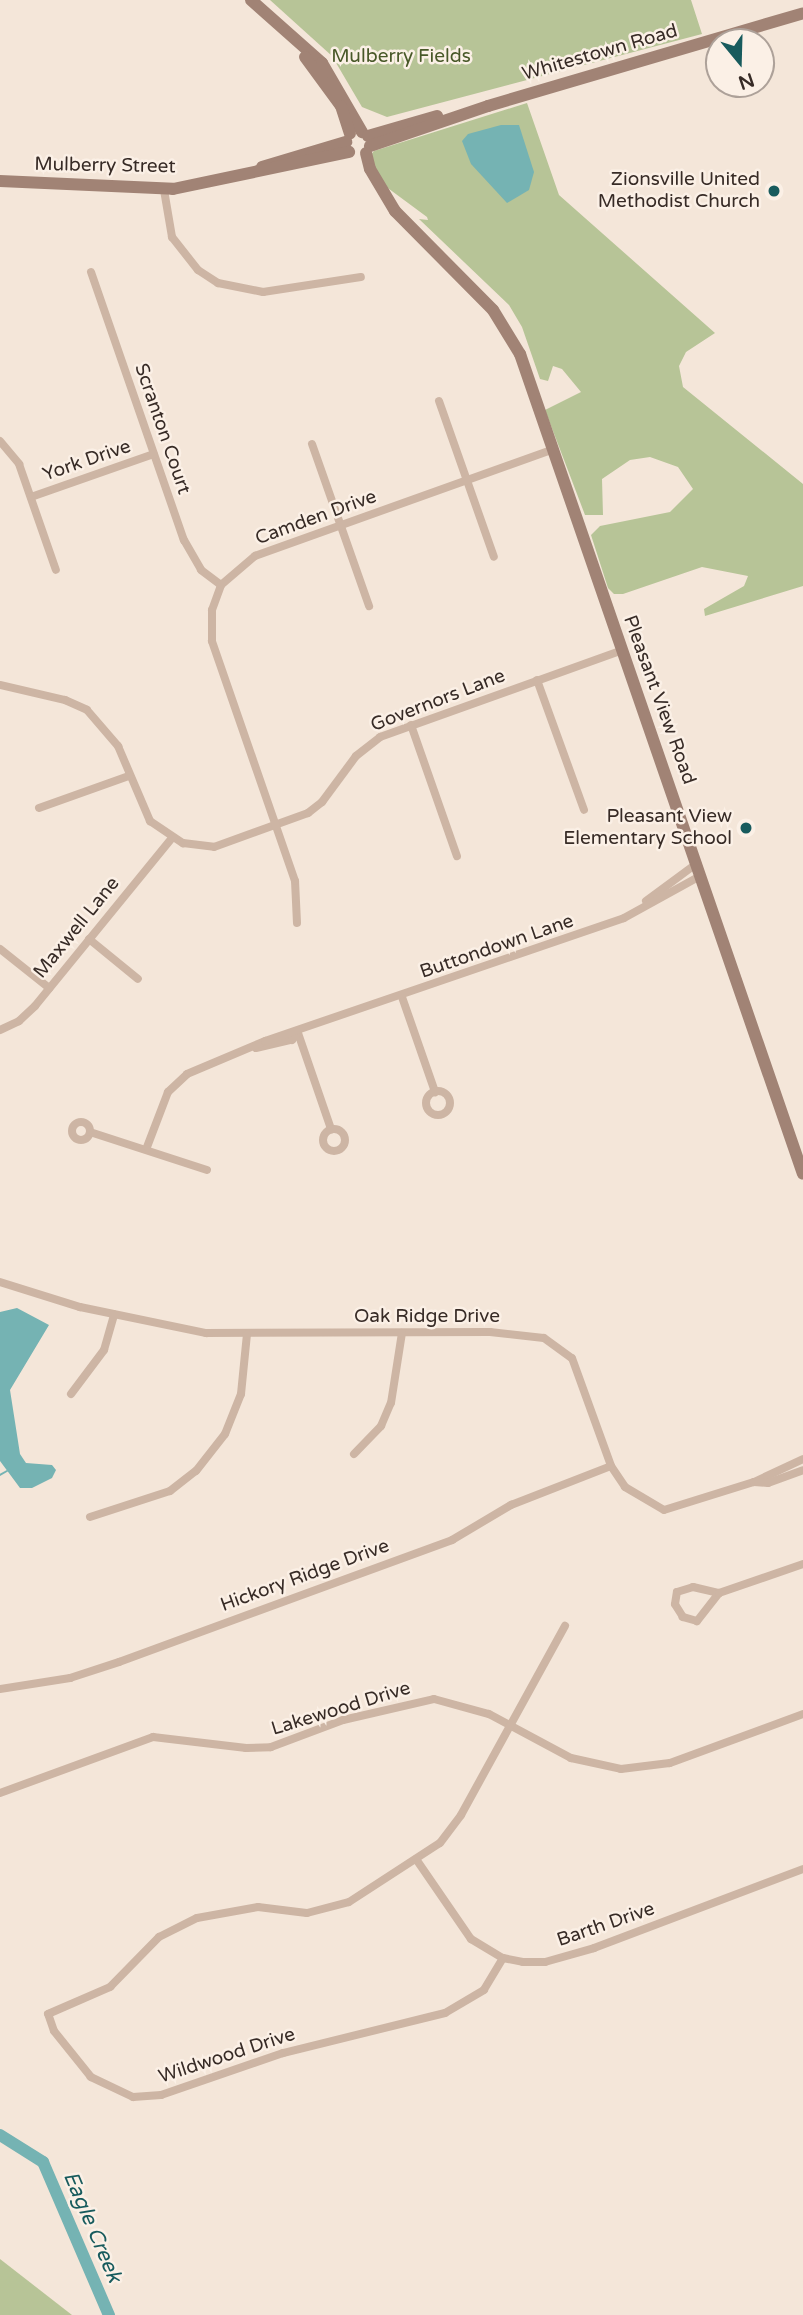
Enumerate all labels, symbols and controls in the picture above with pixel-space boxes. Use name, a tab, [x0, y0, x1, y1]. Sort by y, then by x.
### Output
street label: Whitestown Road	[520, 20, 680, 86]
north arrow	[705, 28, 775, 98]
park label: Mulberry Fields	[331, 46, 471, 68]
text: N	[735, 68, 757, 94]
street label: Mulberry Street	[34, 153, 176, 179]
place label: Zionsville United Methodist Church	[598, 169, 760, 213]
marker: Zionsville United Methodist Church	[766, 183, 782, 199]
street label: Scranton Court	[129, 361, 195, 497]
street label: York Drive	[40, 435, 134, 487]
street label: Camden Drive	[252, 486, 380, 550]
street label: Pleasant View Road	[618, 612, 700, 788]
street label: Governors Lane	[368, 665, 508, 737]
place label: Pleasant View Elementary School	[563, 806, 732, 850]
marker: Pleasant View Elementary School	[738, 820, 754, 836]
street label: Maxwell Lane	[29, 873, 125, 983]
street label: Buttondown Lane	[417, 910, 577, 984]
street label: Oak Ridge Drive	[354, 1306, 500, 1328]
street label: Hickory Ridge Drive	[218, 1535, 392, 1617]
street label: Lakewood Drive	[269, 1677, 413, 1741]
street label: Barth Drive	[554, 1898, 658, 1952]
street label: Wildwood Drive	[156, 2023, 298, 2089]
water label: Eagle Creek	[57, 2168, 127, 2286]

